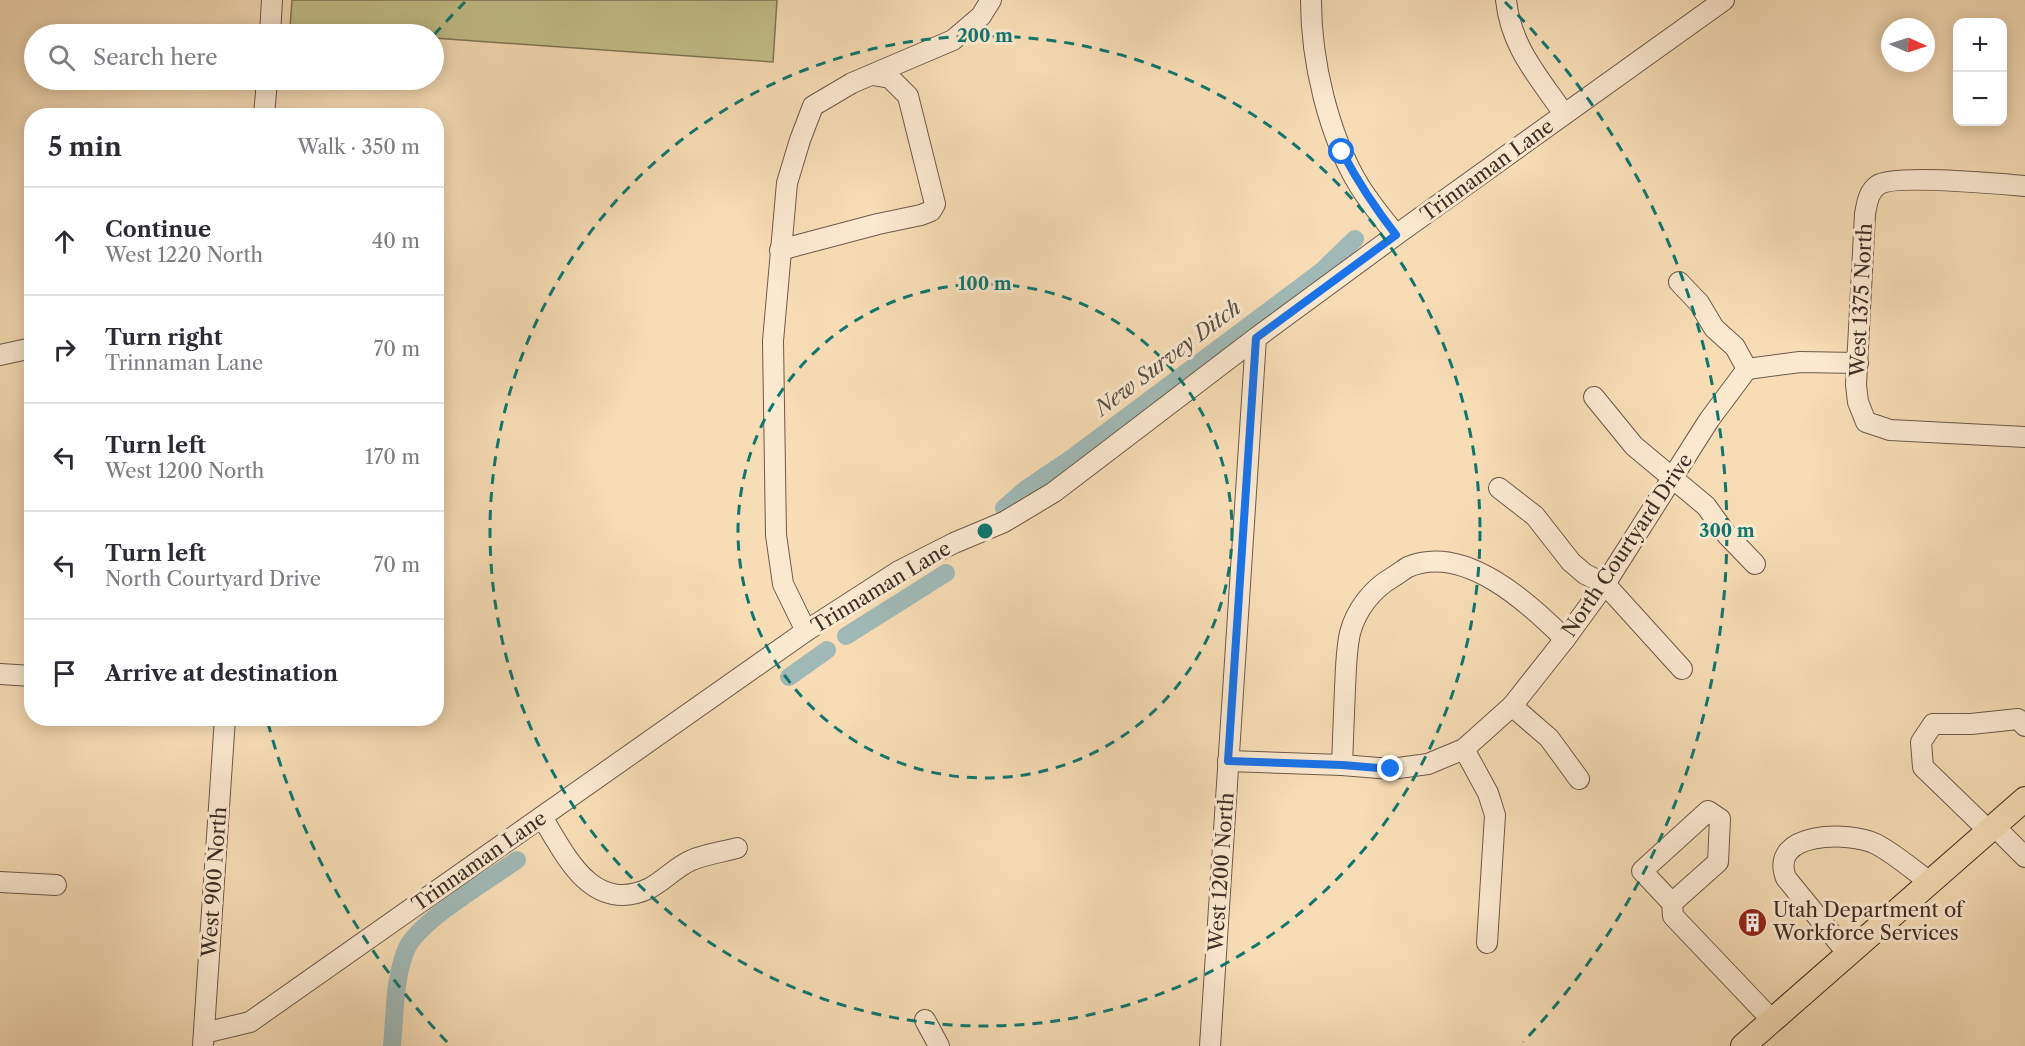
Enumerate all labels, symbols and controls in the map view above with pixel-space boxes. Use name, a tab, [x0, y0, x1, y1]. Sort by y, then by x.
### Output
north arrow	[1881, 18, 1935, 72]
map controls	[1953, 18, 2007, 126]
button: +	[1953, 18, 2007, 72]
search box	[24, 24, 444, 90]
text: 200 m	[957, 25, 1013, 47]
icon: search	[45, 41, 78, 74]
text: Search here	[93, 44, 218, 71]
button: −	[1953, 72, 2007, 126]
street label: Trinnaman Lane	[1416, 114, 1558, 226]
text: 5 min	[48, 131, 122, 163]
text: Walk · 350 m	[297, 135, 420, 159]
route start	[1328, 138, 1354, 164]
text: Continue	[105, 216, 211, 243]
street label: West 1375 North	[1845, 222, 1877, 379]
icon: ahead	[48, 225, 81, 258]
text: 40 m	[372, 229, 420, 253]
text: West 1220 North	[105, 243, 263, 267]
text: 100 m	[958, 273, 1012, 295]
water label: New Survey Ditch	[1088, 295, 1246, 422]
text: Turn right	[105, 324, 223, 351]
icon: right	[48, 333, 81, 366]
text: 70 m	[374, 337, 420, 361]
text: Trinnaman Lane	[105, 351, 263, 375]
text: Turn left	[105, 432, 206, 459]
icon: left	[48, 441, 81, 474]
text: 170 m	[365, 445, 420, 469]
street label: North Courtyard Drive	[1557, 449, 1697, 641]
text: West 1200 North	[105, 459, 264, 483]
text: 300 m	[1699, 520, 1755, 542]
centre of rings	[975, 521, 995, 541]
street label: Trinnaman Lane	[807, 536, 955, 638]
text: Turn left	[105, 540, 206, 567]
icon: left	[48, 549, 81, 582]
text: 70 m	[374, 553, 420, 577]
text: North Courtyard Drive	[105, 567, 321, 591]
icon: arrive	[48, 657, 81, 690]
text: Arrive at destination	[105, 660, 338, 687]
route end	[1377, 755, 1403, 781]
street label: West 1200 North	[1203, 791, 1239, 953]
street label: West 900 North	[197, 805, 231, 959]
street label: Trinnaman Lane	[407, 806, 551, 916]
place label: Utah Department of Workforce Services	[1772, 898, 1966, 945]
building icon: Utah Department of Workforce Services	[1736, 906, 1768, 938]

